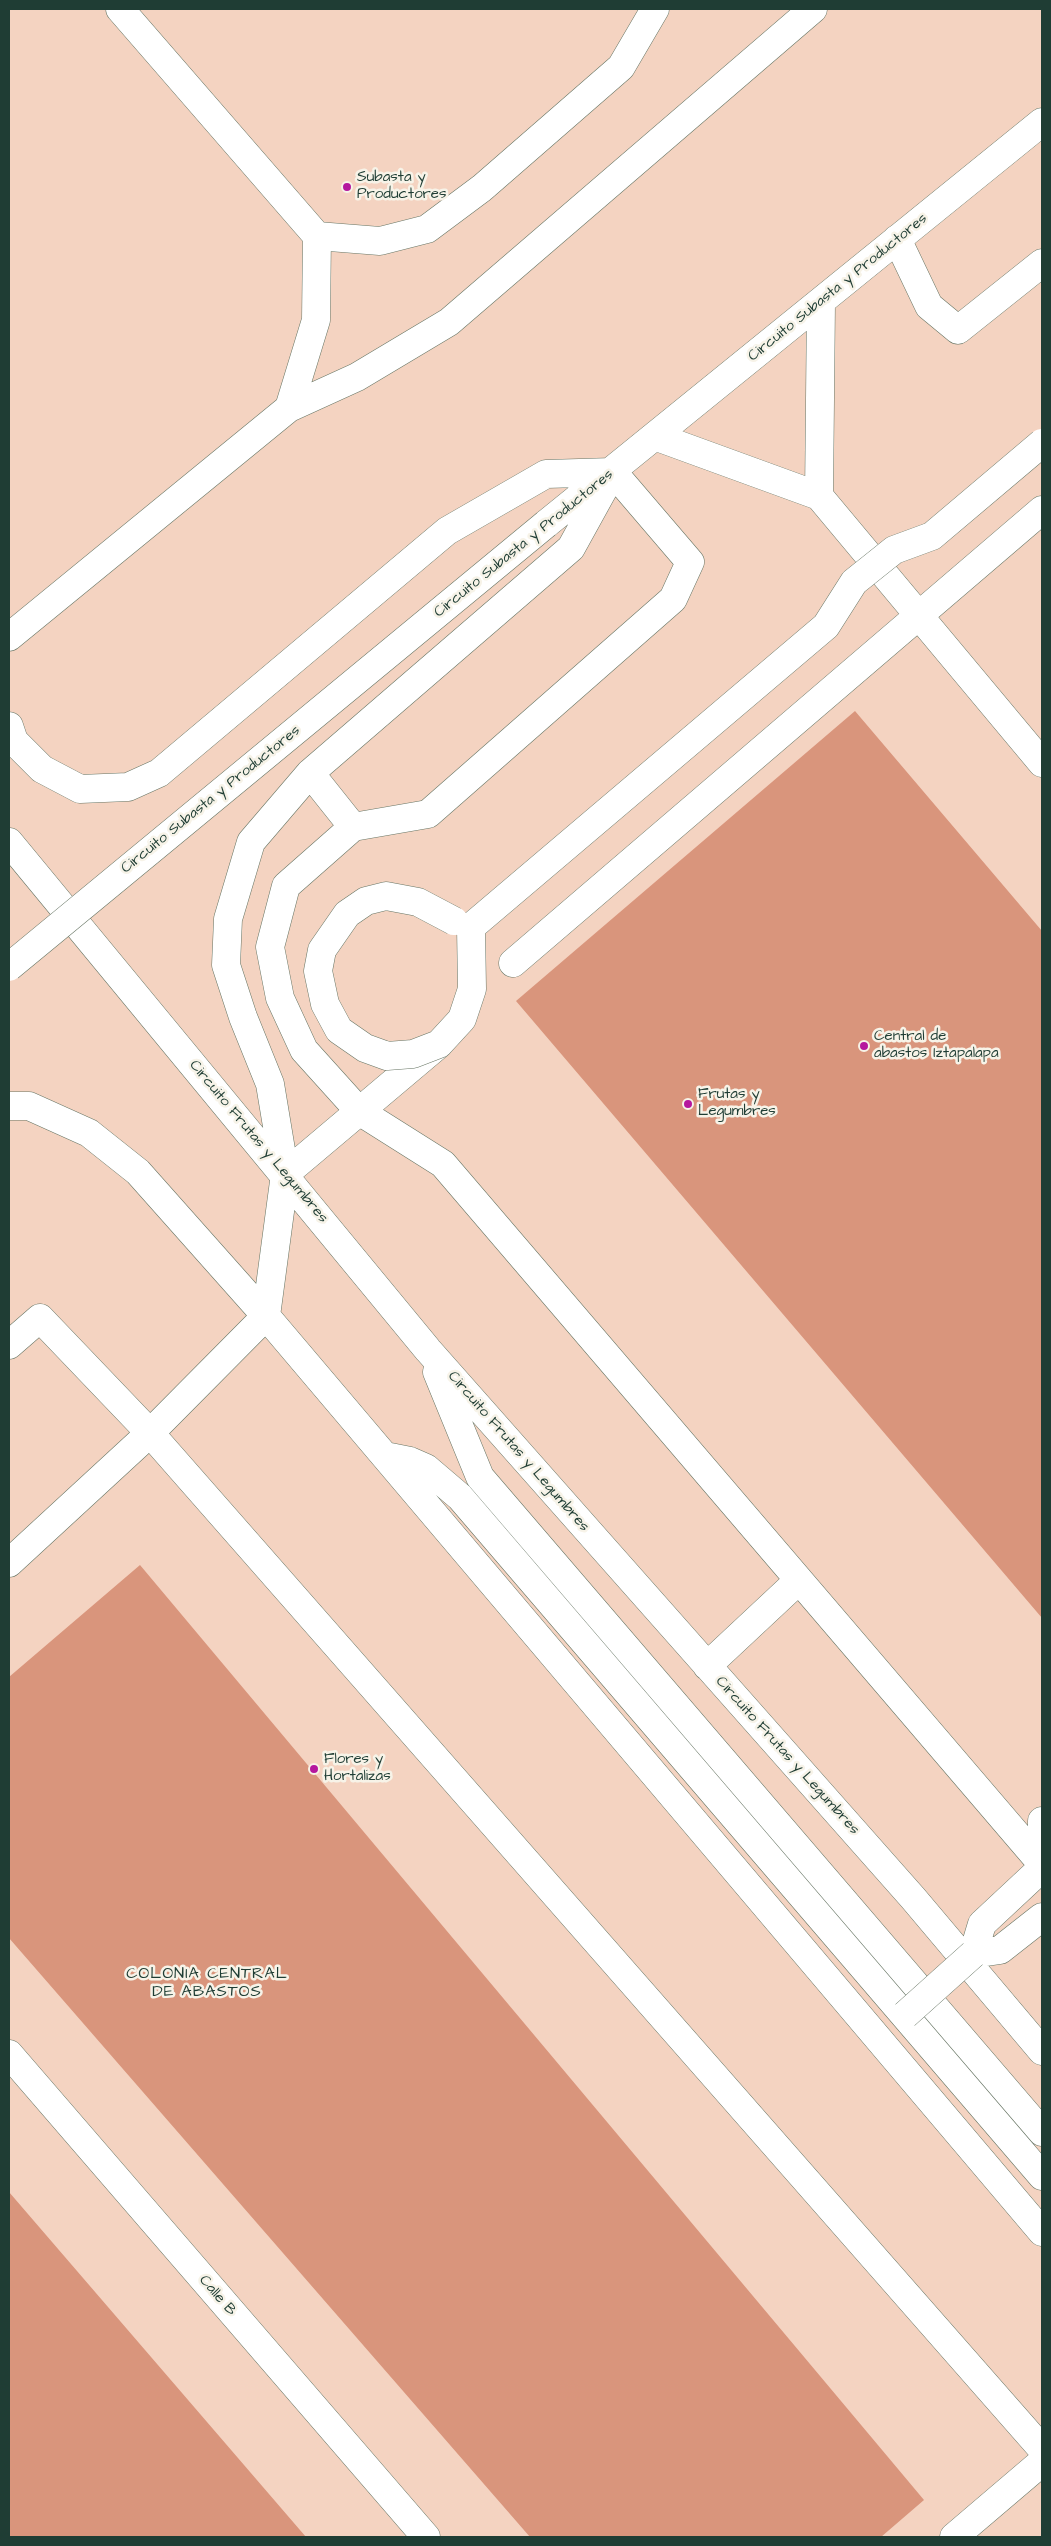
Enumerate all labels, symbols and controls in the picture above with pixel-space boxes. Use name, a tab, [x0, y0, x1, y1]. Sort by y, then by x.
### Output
place label: Subasta y Productores	[357, 169, 447, 204]
marker: Subasta y Productores	[341, 181, 353, 193]
street label: Circuito Subasta y Productores	[745, 210, 931, 366]
street label: Circuito Subasta y Productores	[431, 466, 617, 622]
street label: Circuito Subasta y Productores	[118, 722, 304, 878]
place label: Central de abastos Iztapalapa	[874, 1028, 999, 1063]
marker: Central de abastos Iztapalapa	[858, 1040, 870, 1052]
street label: Circuito Frutas y Legumbres	[185, 1057, 331, 1227]
place label: Frutas y Legumbres	[698, 1086, 776, 1121]
marker: Frutas y Legumbres	[682, 1098, 694, 1110]
street label: Circuito Frutas y Legumbres	[443, 1368, 593, 1536]
street label: Circuito Frutas y Legumbres	[711, 1673, 863, 1839]
place label: Flores y Hortalizas	[324, 1751, 391, 1786]
marker: Flores y Hortalizas	[308, 1763, 320, 1775]
district label: COLONIA CENTRAL DE ABASTOS	[124, 1965, 290, 2003]
street label: Calle B	[195, 2272, 239, 2320]

